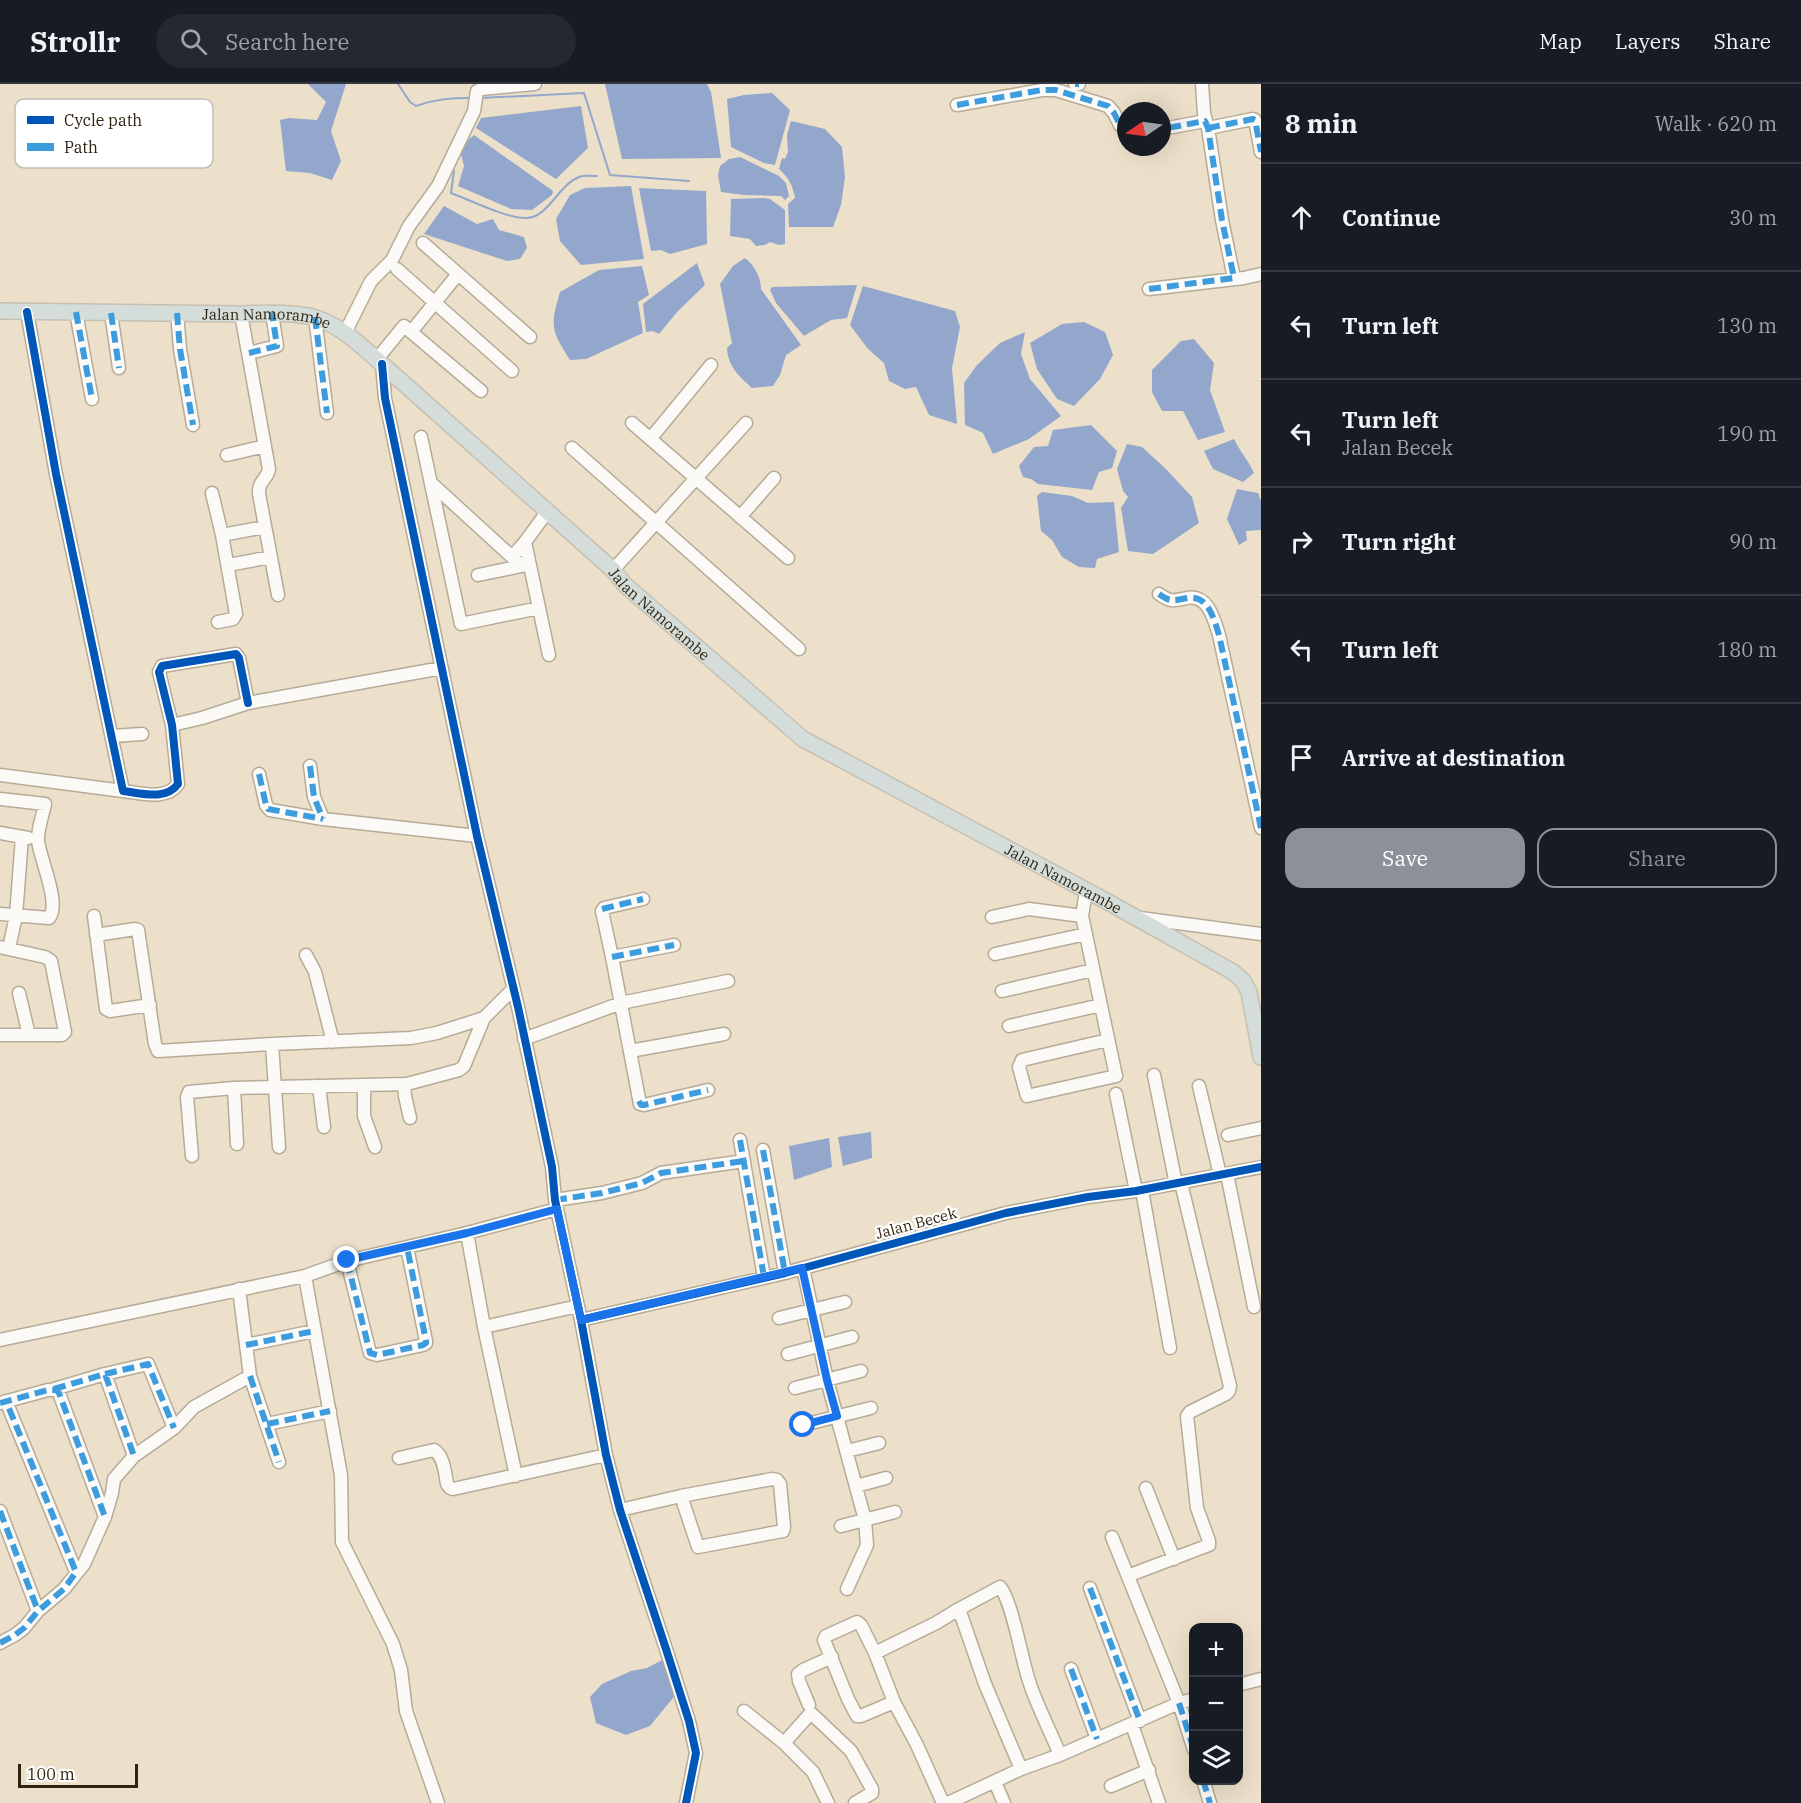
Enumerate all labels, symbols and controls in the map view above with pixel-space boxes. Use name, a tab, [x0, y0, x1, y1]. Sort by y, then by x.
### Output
search box	[156, 14, 576, 68]
text: Strollr	[30, 23, 120, 60]
icon: search	[177, 25, 210, 58]
text: Search here	[225, 27, 349, 56]
text: Map	[1539, 27, 1582, 55]
text: Layers	[1615, 27, 1681, 55]
text: Share	[1714, 27, 1771, 55]
legend	[15, 99, 213, 168]
north arrow	[1117, 102, 1171, 156]
text: 8 min	[1285, 106, 1358, 140]
text: Cycle path	[64, 110, 142, 130]
text: Walk · 620 m	[1655, 110, 1777, 137]
text: Path	[64, 137, 98, 157]
icon: ahead	[1285, 201, 1318, 234]
text: Continue	[1342, 203, 1441, 232]
text: 30 m	[1729, 204, 1777, 231]
street label: Jalan Namorambe	[202, 304, 334, 332]
icon: left	[1285, 309, 1318, 342]
text: Turn left	[1342, 311, 1438, 340]
text: 130 m	[1717, 312, 1777, 339]
text: Turn left	[1342, 405, 1438, 434]
icon: left	[1285, 417, 1318, 450]
text: 190 m	[1717, 420, 1777, 447]
text: Jalan Becek	[1342, 434, 1453, 461]
icon: right	[1285, 525, 1318, 558]
text: Turn right	[1342, 527, 1456, 556]
text: 90 m	[1729, 528, 1777, 555]
street label: Jalan Namorambe	[605, 563, 714, 664]
icon: left	[1285, 633, 1318, 666]
text: Turn left	[1342, 635, 1438, 664]
text: 180 m	[1717, 636, 1777, 663]
icon: arrive	[1285, 741, 1318, 774]
text: Arrive at destination	[1342, 743, 1565, 772]
button: Save	[1285, 828, 1525, 888]
button: Share	[1537, 828, 1777, 888]
street label: Jalan Namorambe	[1002, 839, 1125, 917]
street label: Jalan Becek	[873, 1203, 959, 1243]
route end	[333, 1246, 359, 1272]
route start	[789, 1411, 815, 1437]
map controls	[1189, 1623, 1243, 1785]
button: +	[1189, 1623, 1243, 1677]
button: −	[1189, 1677, 1243, 1731]
button: layers	[1189, 1731, 1243, 1785]
scale bar	[18, 1761, 138, 1788]
text: 100 m	[27, 1764, 75, 1784]

